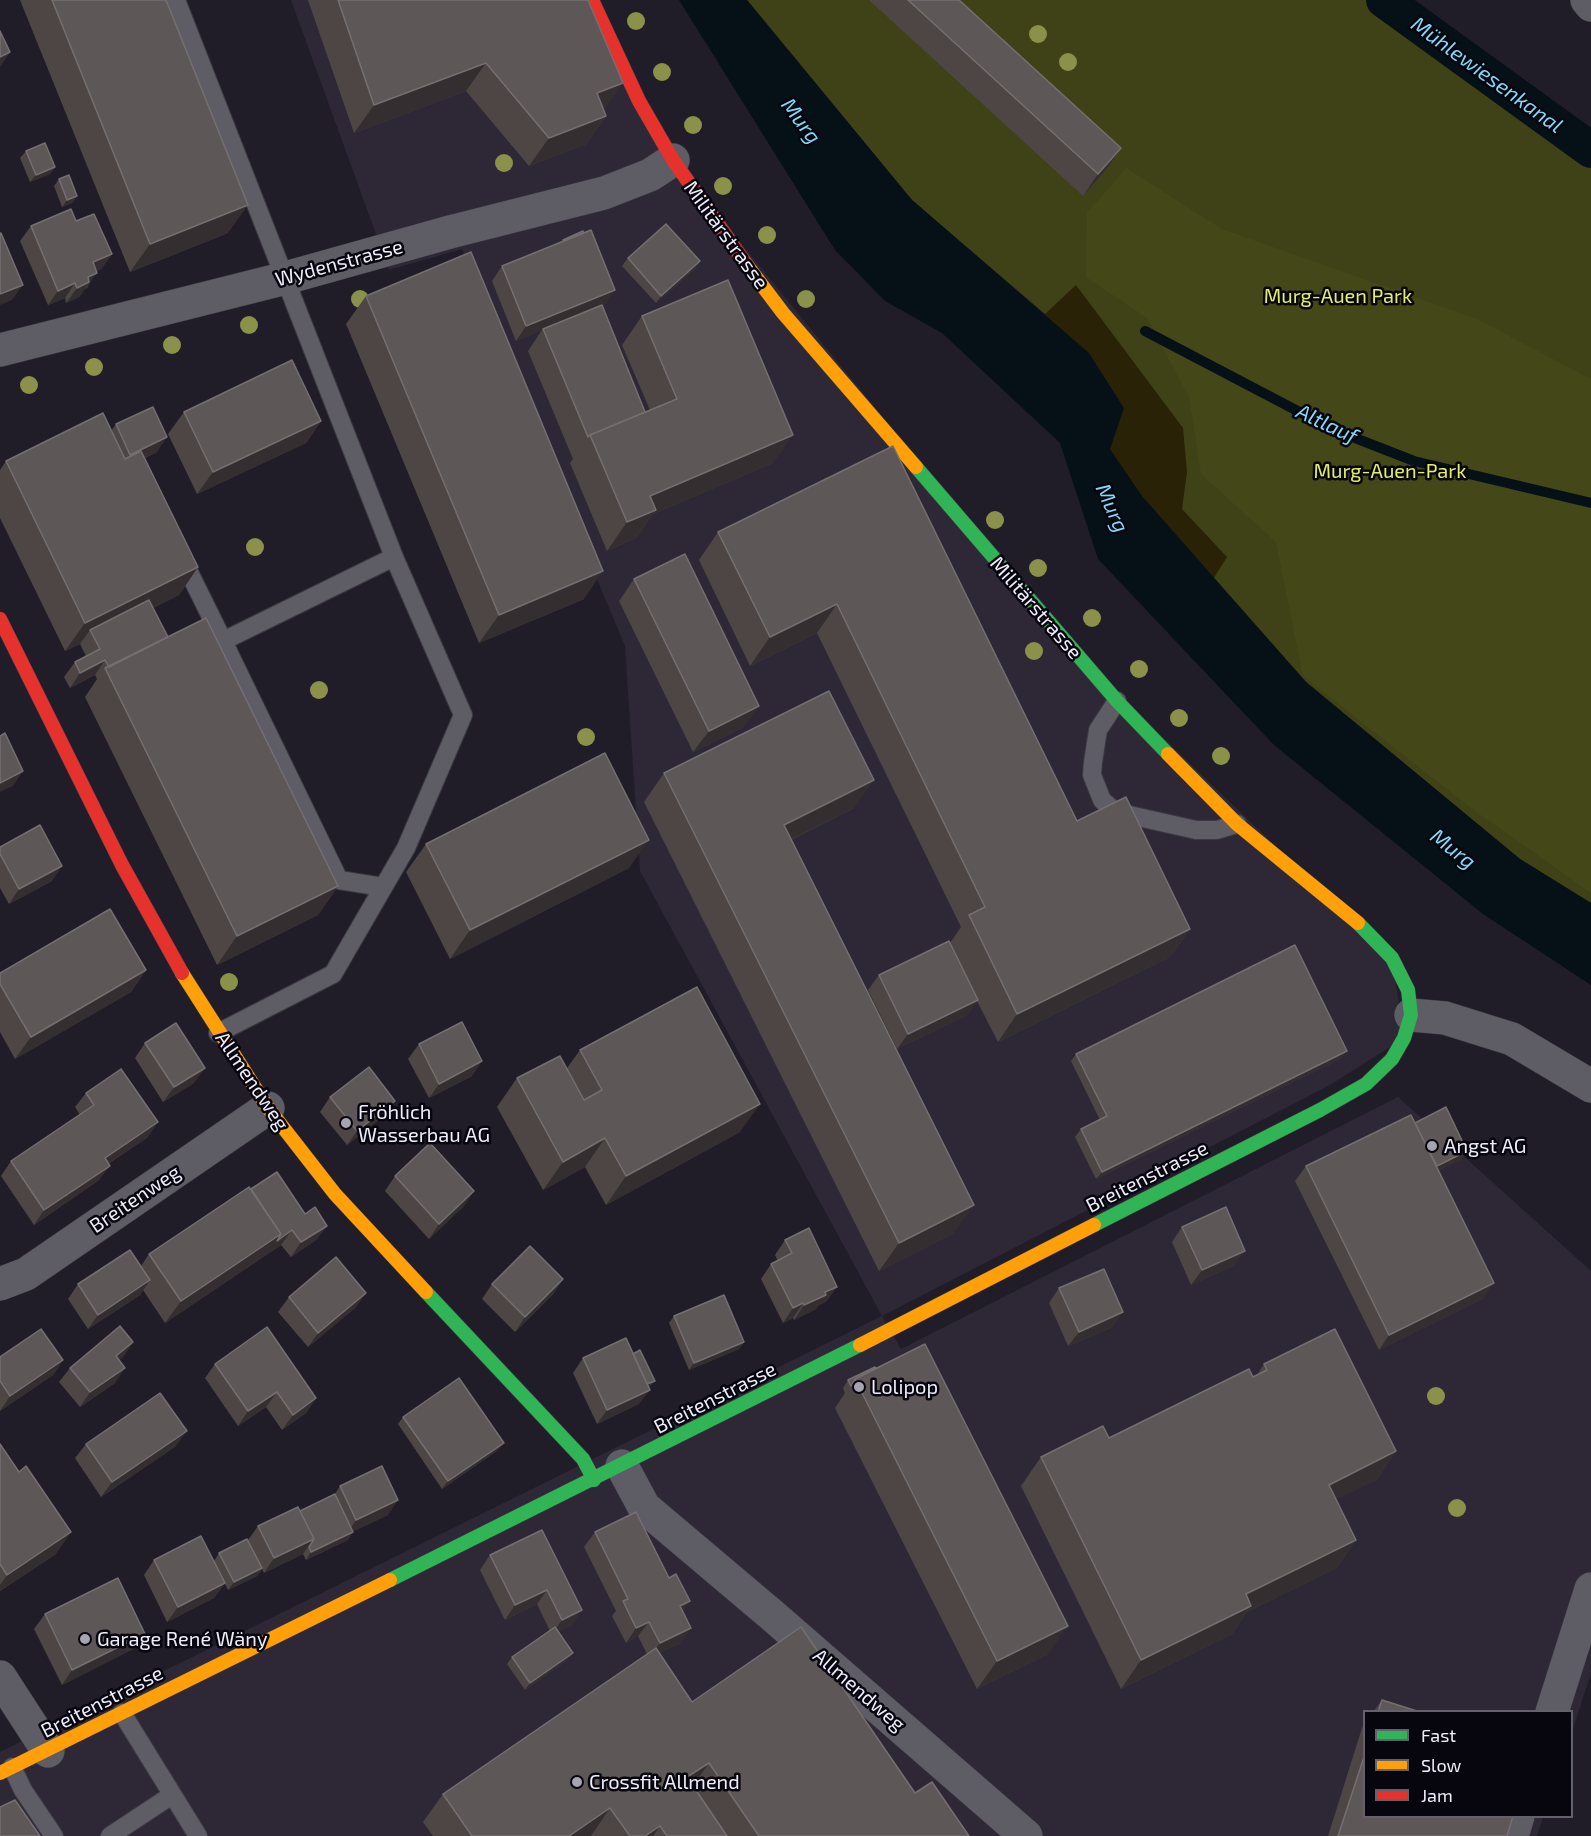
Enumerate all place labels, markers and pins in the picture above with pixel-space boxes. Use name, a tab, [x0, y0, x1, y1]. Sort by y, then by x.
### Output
place label: Fröhlich Wasserbau AG	[358, 1100, 490, 1147]
marker: Fröhlich Wasserbau AG	[339, 1116, 353, 1130]
place label: Angst AG	[1444, 1134, 1526, 1158]
marker: Angst AG	[1425, 1139, 1439, 1153]
place label: Lolipop	[871, 1375, 938, 1399]
marker: Lolipop	[852, 1380, 866, 1394]
place label: Garage René Wäny	[97, 1627, 268, 1651]
marker: Garage René Wäny	[78, 1632, 92, 1646]
place label: Crossfit Allmend	[589, 1770, 740, 1794]
marker: Crossfit Allmend	[570, 1775, 584, 1789]

